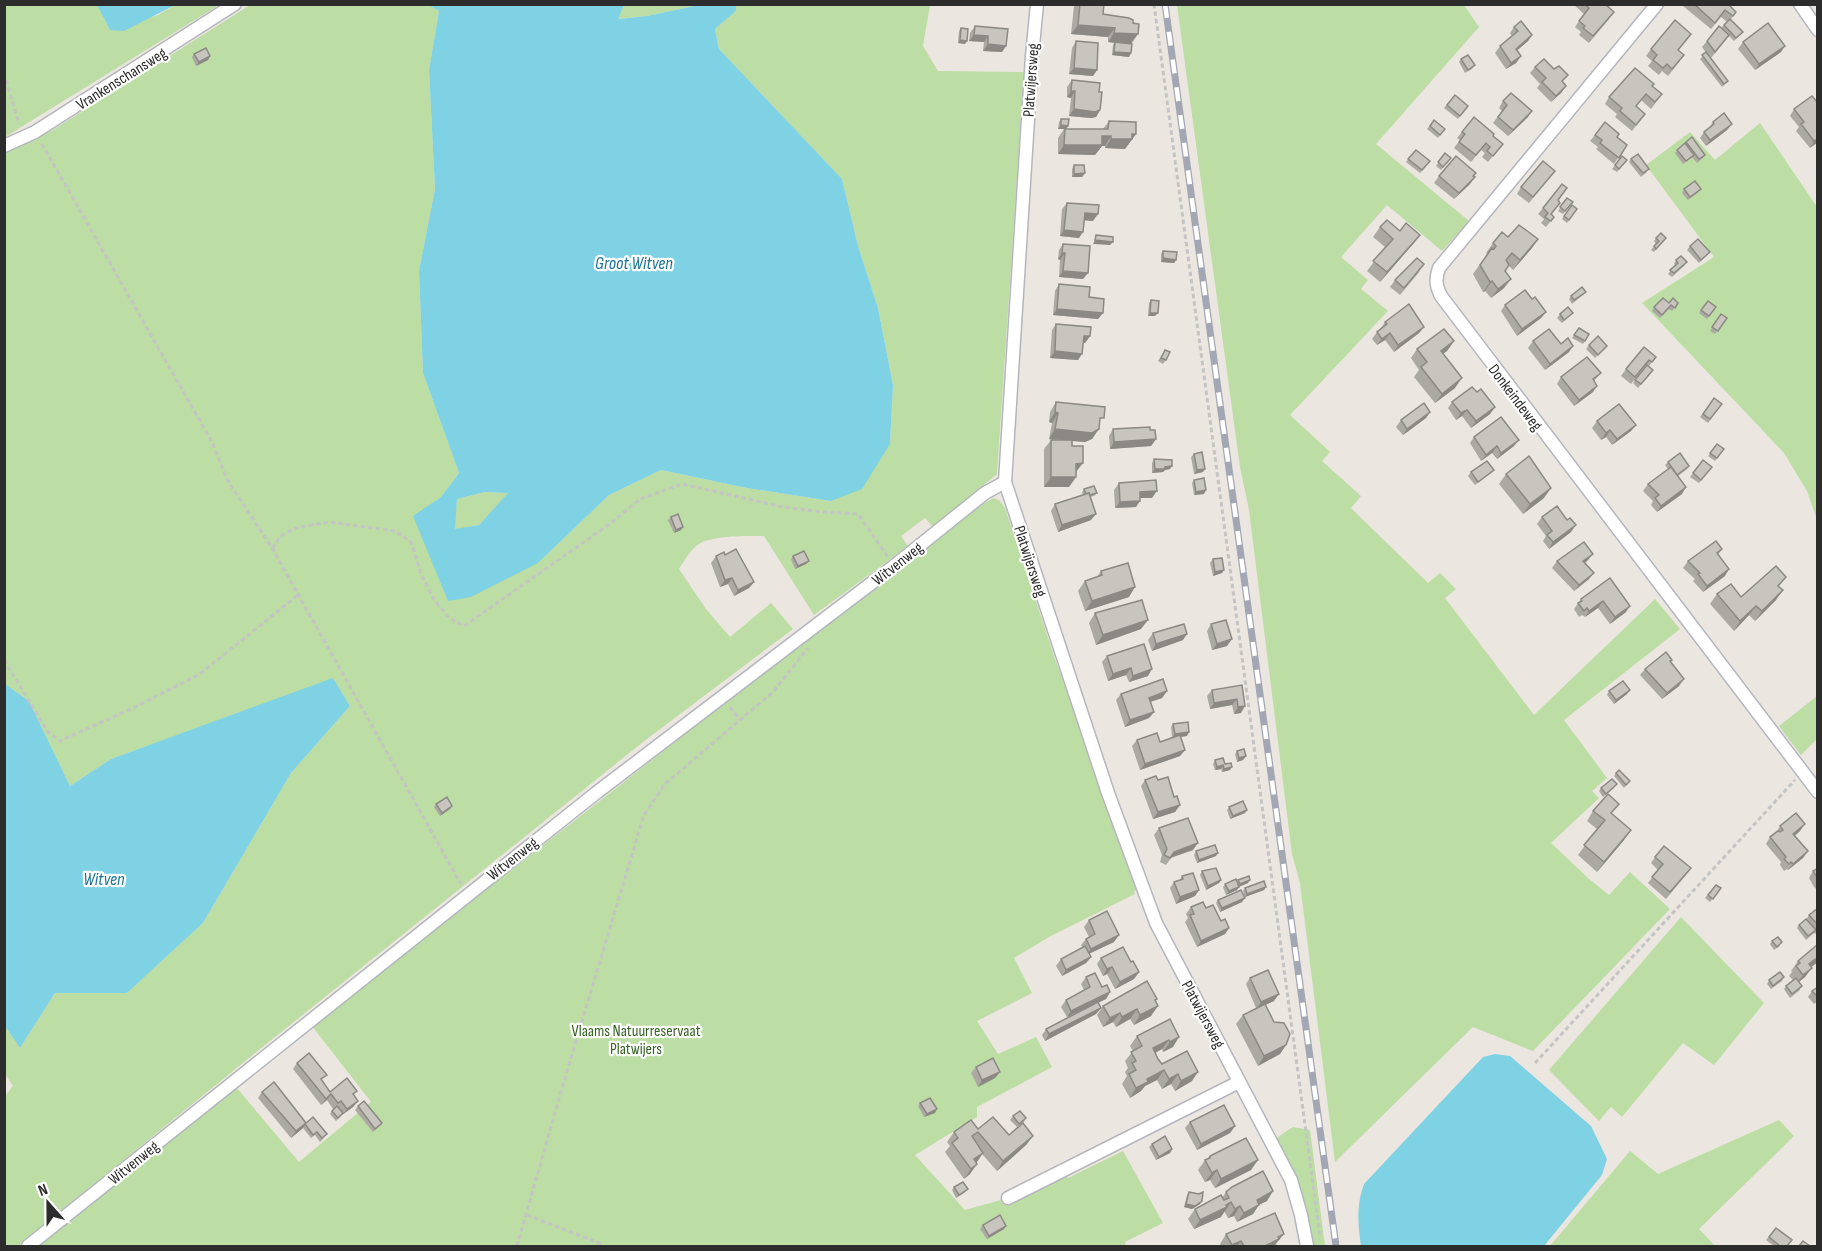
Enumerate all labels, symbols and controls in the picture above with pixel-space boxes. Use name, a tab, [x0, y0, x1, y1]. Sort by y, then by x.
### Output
street label: Platwijersweg	[1019, 43, 1044, 118]
street label: Vrankenschansweg	[73, 44, 170, 115]
water label: Groot Witven	[595, 253, 673, 274]
street label: Donkeindeweg	[1484, 361, 1546, 435]
street label: Platwijersweg	[1009, 523, 1050, 600]
street label: Witvenweg	[869, 538, 927, 590]
street label: Witvenweg	[484, 833, 542, 885]
water label: Witven	[83, 869, 125, 890]
street label: Platwijersweg	[1177, 978, 1228, 1052]
park label: Vlaams Natuurreservaat Platwijers	[571, 1022, 701, 1059]
street label: Witvenweg	[105, 1137, 163, 1189]
north arrow	[18, 1173, 78, 1233]
text: N	[36, 1180, 51, 1201]

